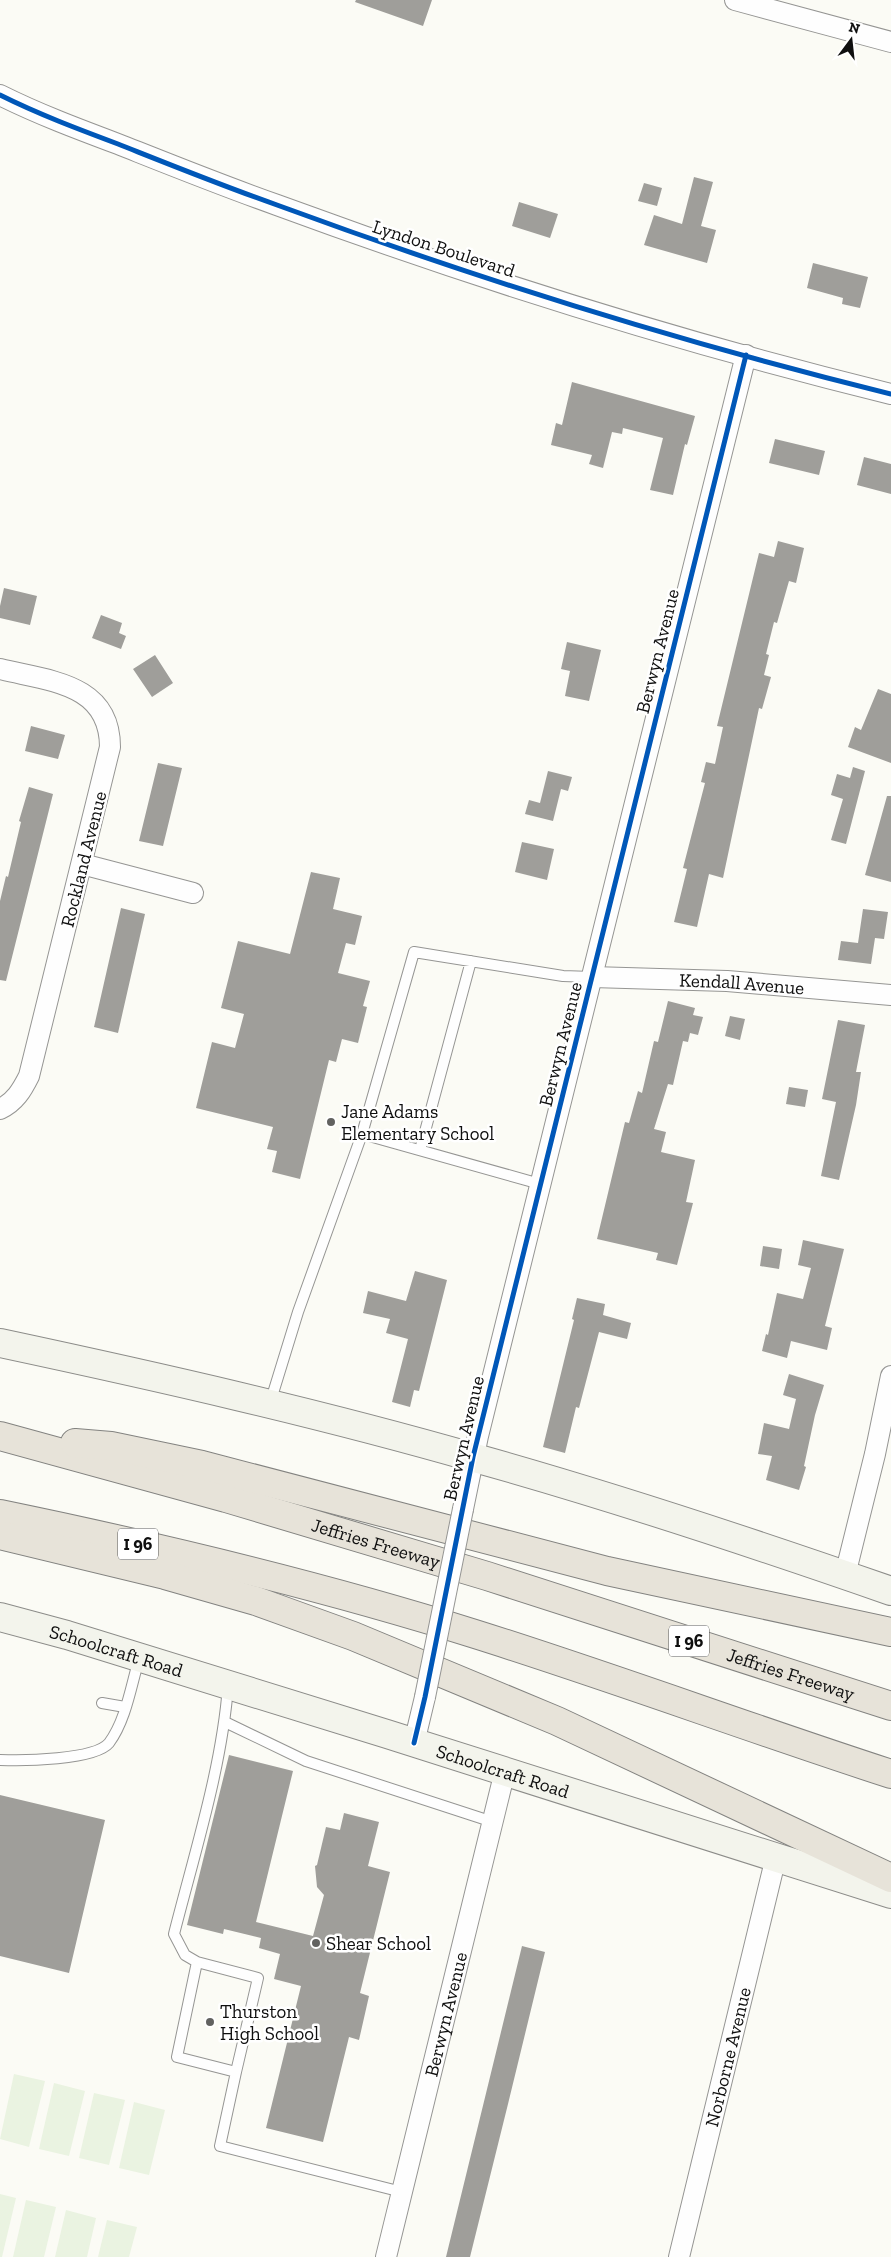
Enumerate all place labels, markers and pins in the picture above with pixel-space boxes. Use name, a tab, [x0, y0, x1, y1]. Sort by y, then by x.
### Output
place label: Jane Adams Elementary School	[341, 1100, 494, 1145]
marker: Jane Adams Elementary School	[325, 1116, 337, 1128]
place label: Shear School	[326, 1932, 431, 1955]
marker: Shear School	[310, 1937, 322, 1949]
place label: Thurston High School	[220, 2000, 319, 2045]
marker: Thurston High School	[204, 2016, 216, 2028]

